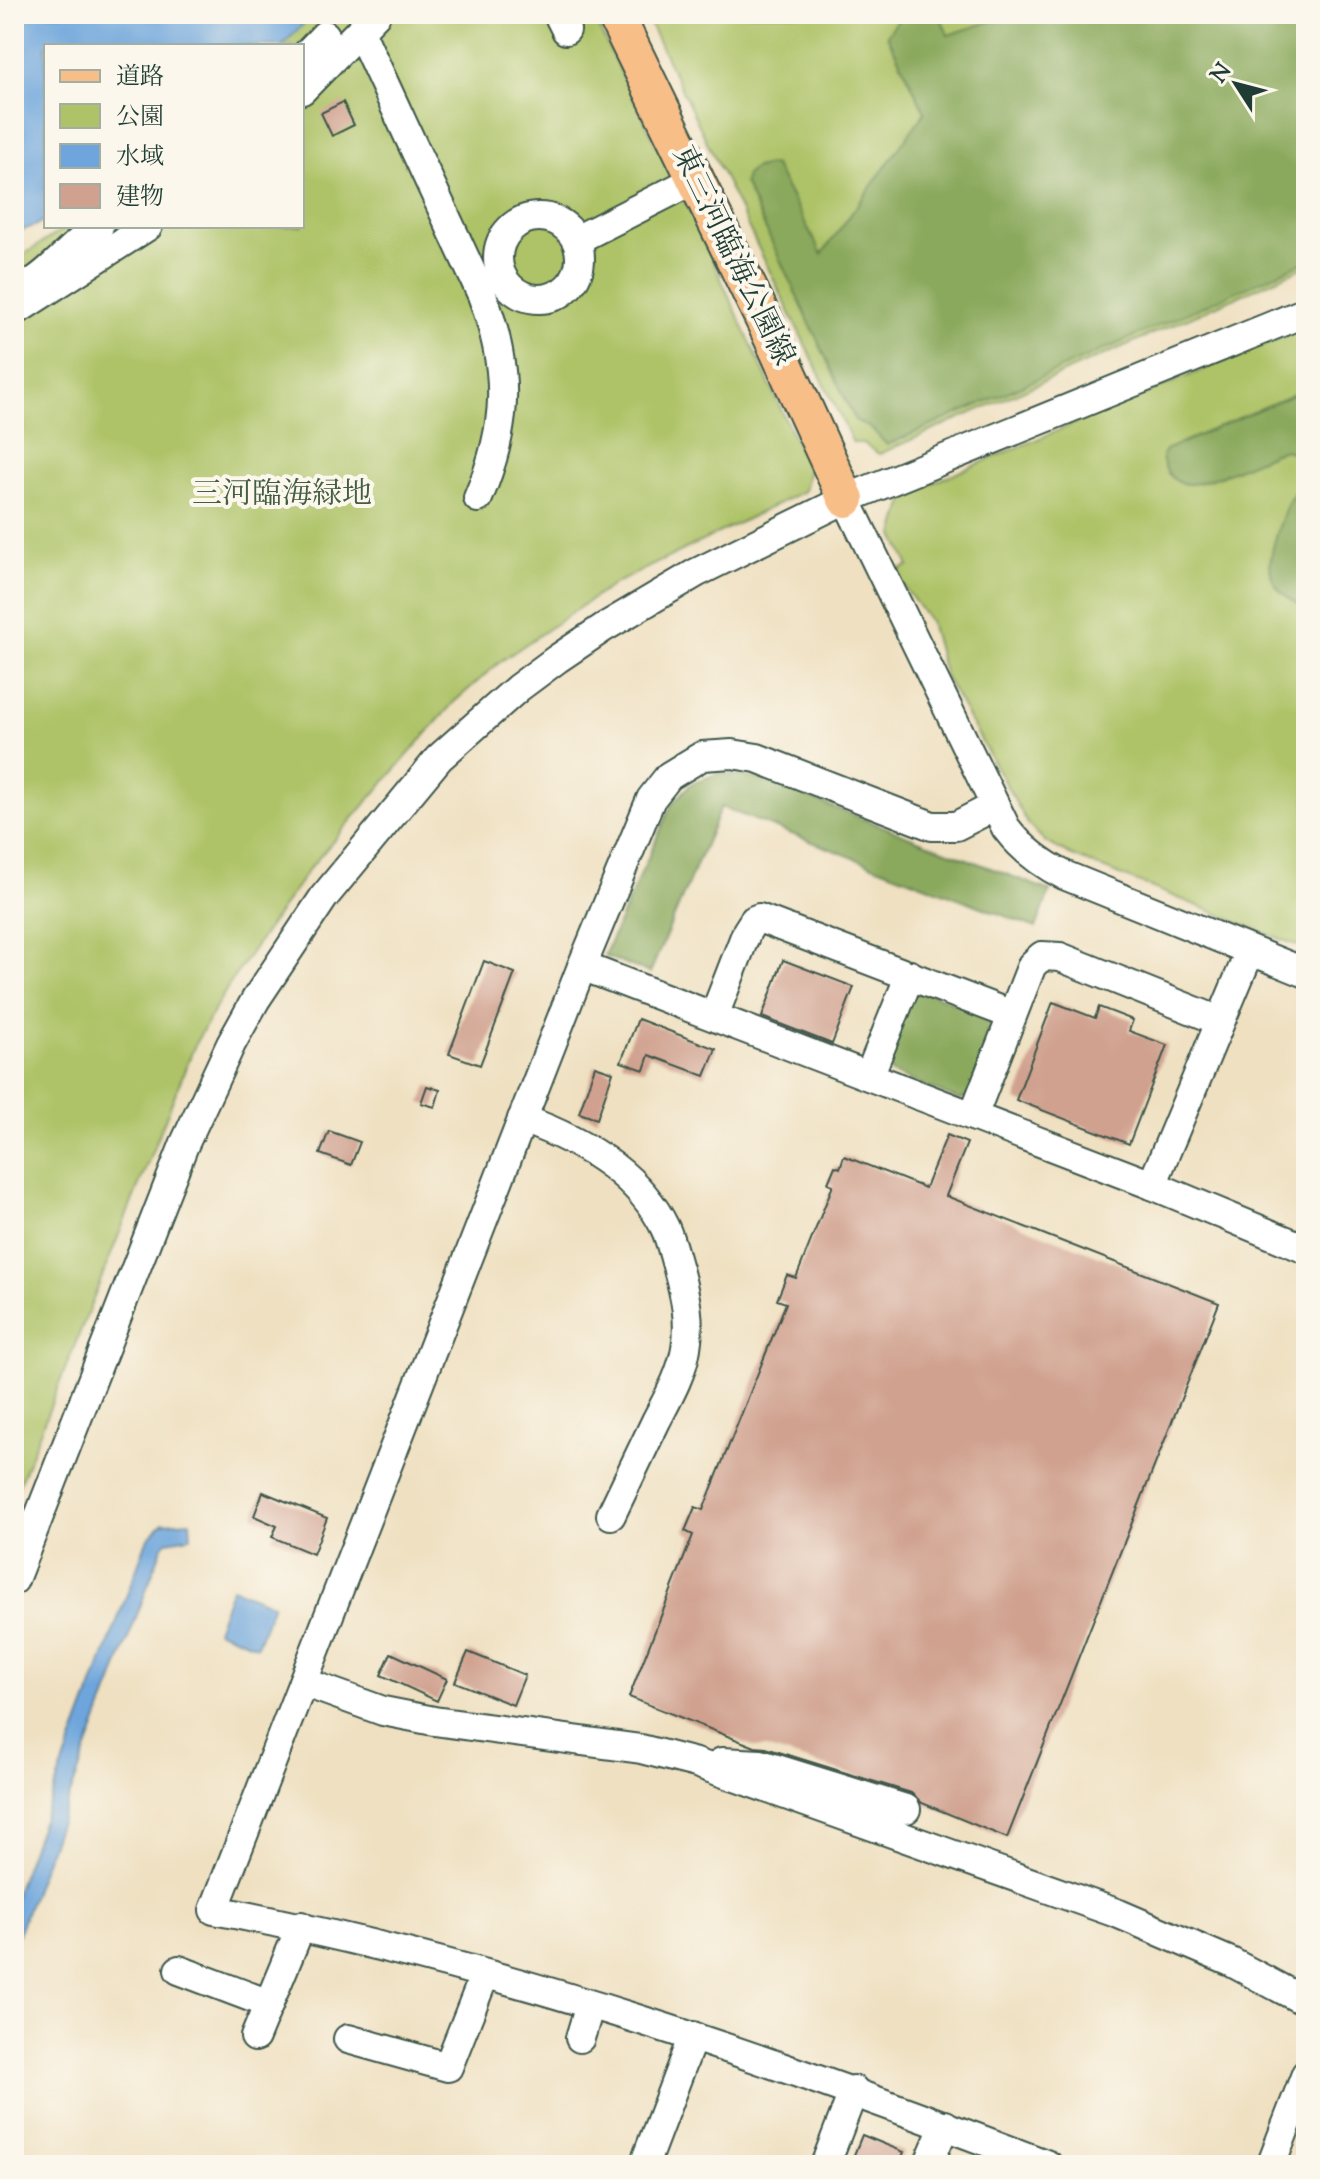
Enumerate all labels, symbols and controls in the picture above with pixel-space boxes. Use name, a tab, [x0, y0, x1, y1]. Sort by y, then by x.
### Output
legend	[44, 44, 304, 228]
north arrow	[1196, 44, 1276, 124]
text: N	[1204, 57, 1241, 91]
text: 道路	[116, 61, 164, 95]
text: 公園	[116, 101, 164, 135]
street label: 東三河臨海公園線	[660, 139, 804, 373]
text: 水域	[116, 141, 164, 175]
text: 建物	[116, 181, 164, 215]
park label: 三河臨海緑地	[192, 474, 372, 517]

